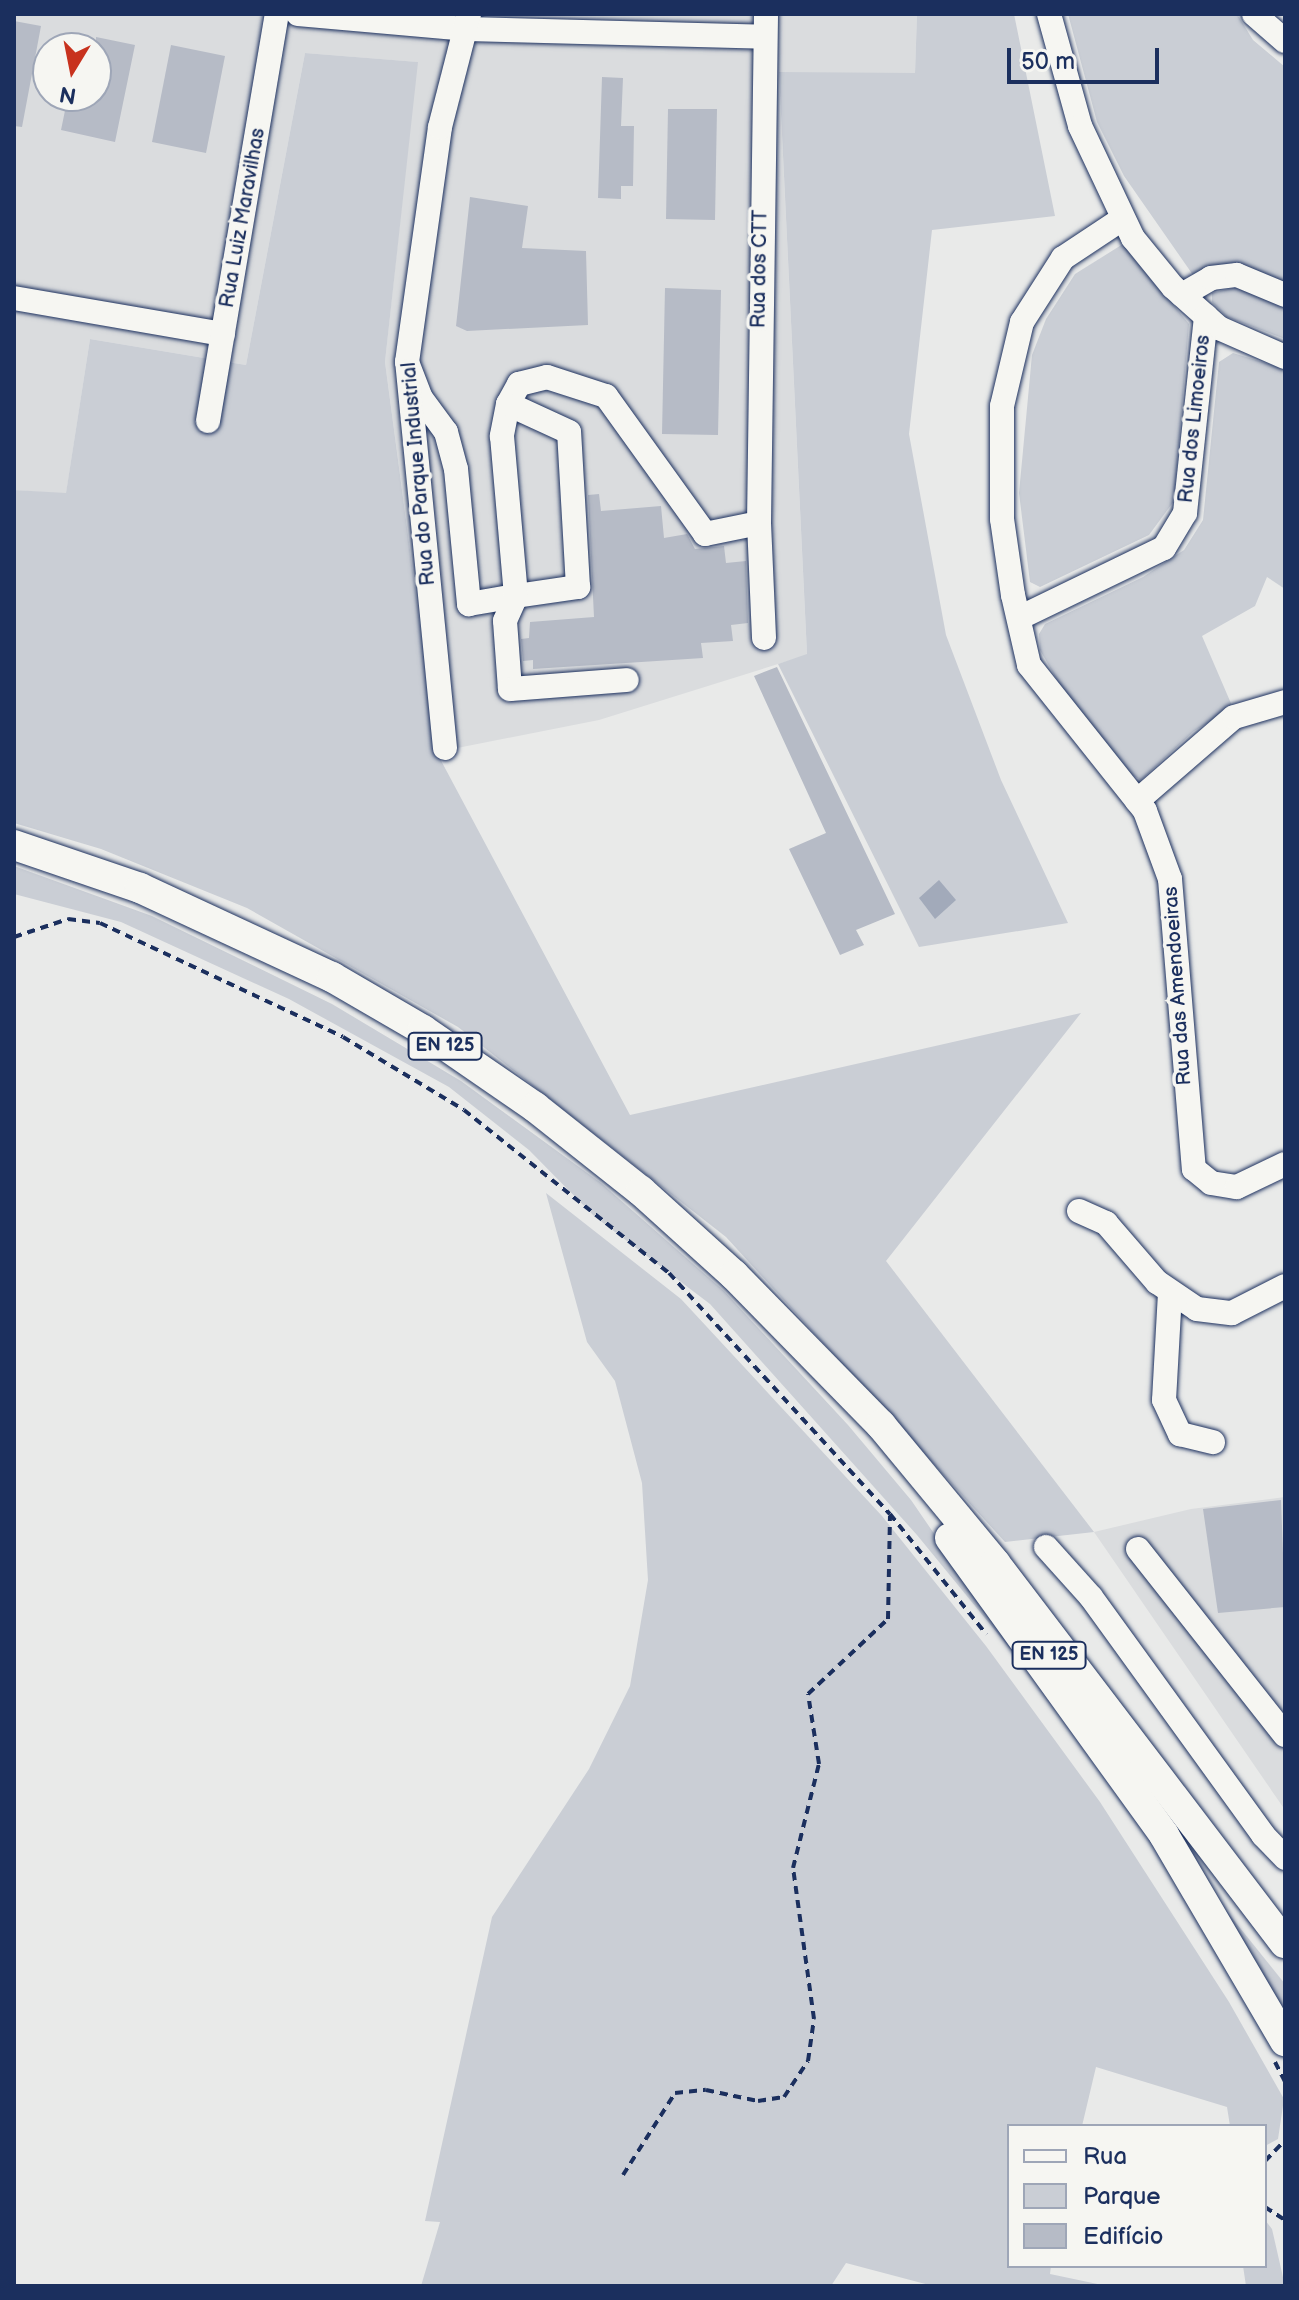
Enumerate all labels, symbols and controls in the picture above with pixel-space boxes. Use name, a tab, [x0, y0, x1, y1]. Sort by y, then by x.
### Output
north arrow	[32, 32, 112, 112]
scale bar	[1011, 32, 1163, 82]
text: 50 m	[1021, 47, 1075, 76]
text: N	[58, 79, 79, 109]
street label: Rua Luiz Maravilhas	[215, 126, 271, 310]
street label: Rua dos CTT	[747, 210, 773, 328]
street label: Rua dos Limoeiros	[1174, 334, 1216, 504]
street label: Rua do Parque Industrial	[397, 361, 441, 587]
street label: Rua das Amendoeiras	[1159, 886, 1197, 1086]
road number: EN 125	[407, 1032, 483, 1060]
road number: EN 125	[1011, 1641, 1087, 1669]
legend	[1007, 2124, 1267, 2268]
text: Rua	[1083, 2142, 1127, 2171]
text: Parque	[1083, 2182, 1161, 2211]
text: Edifício	[1083, 2222, 1163, 2251]

